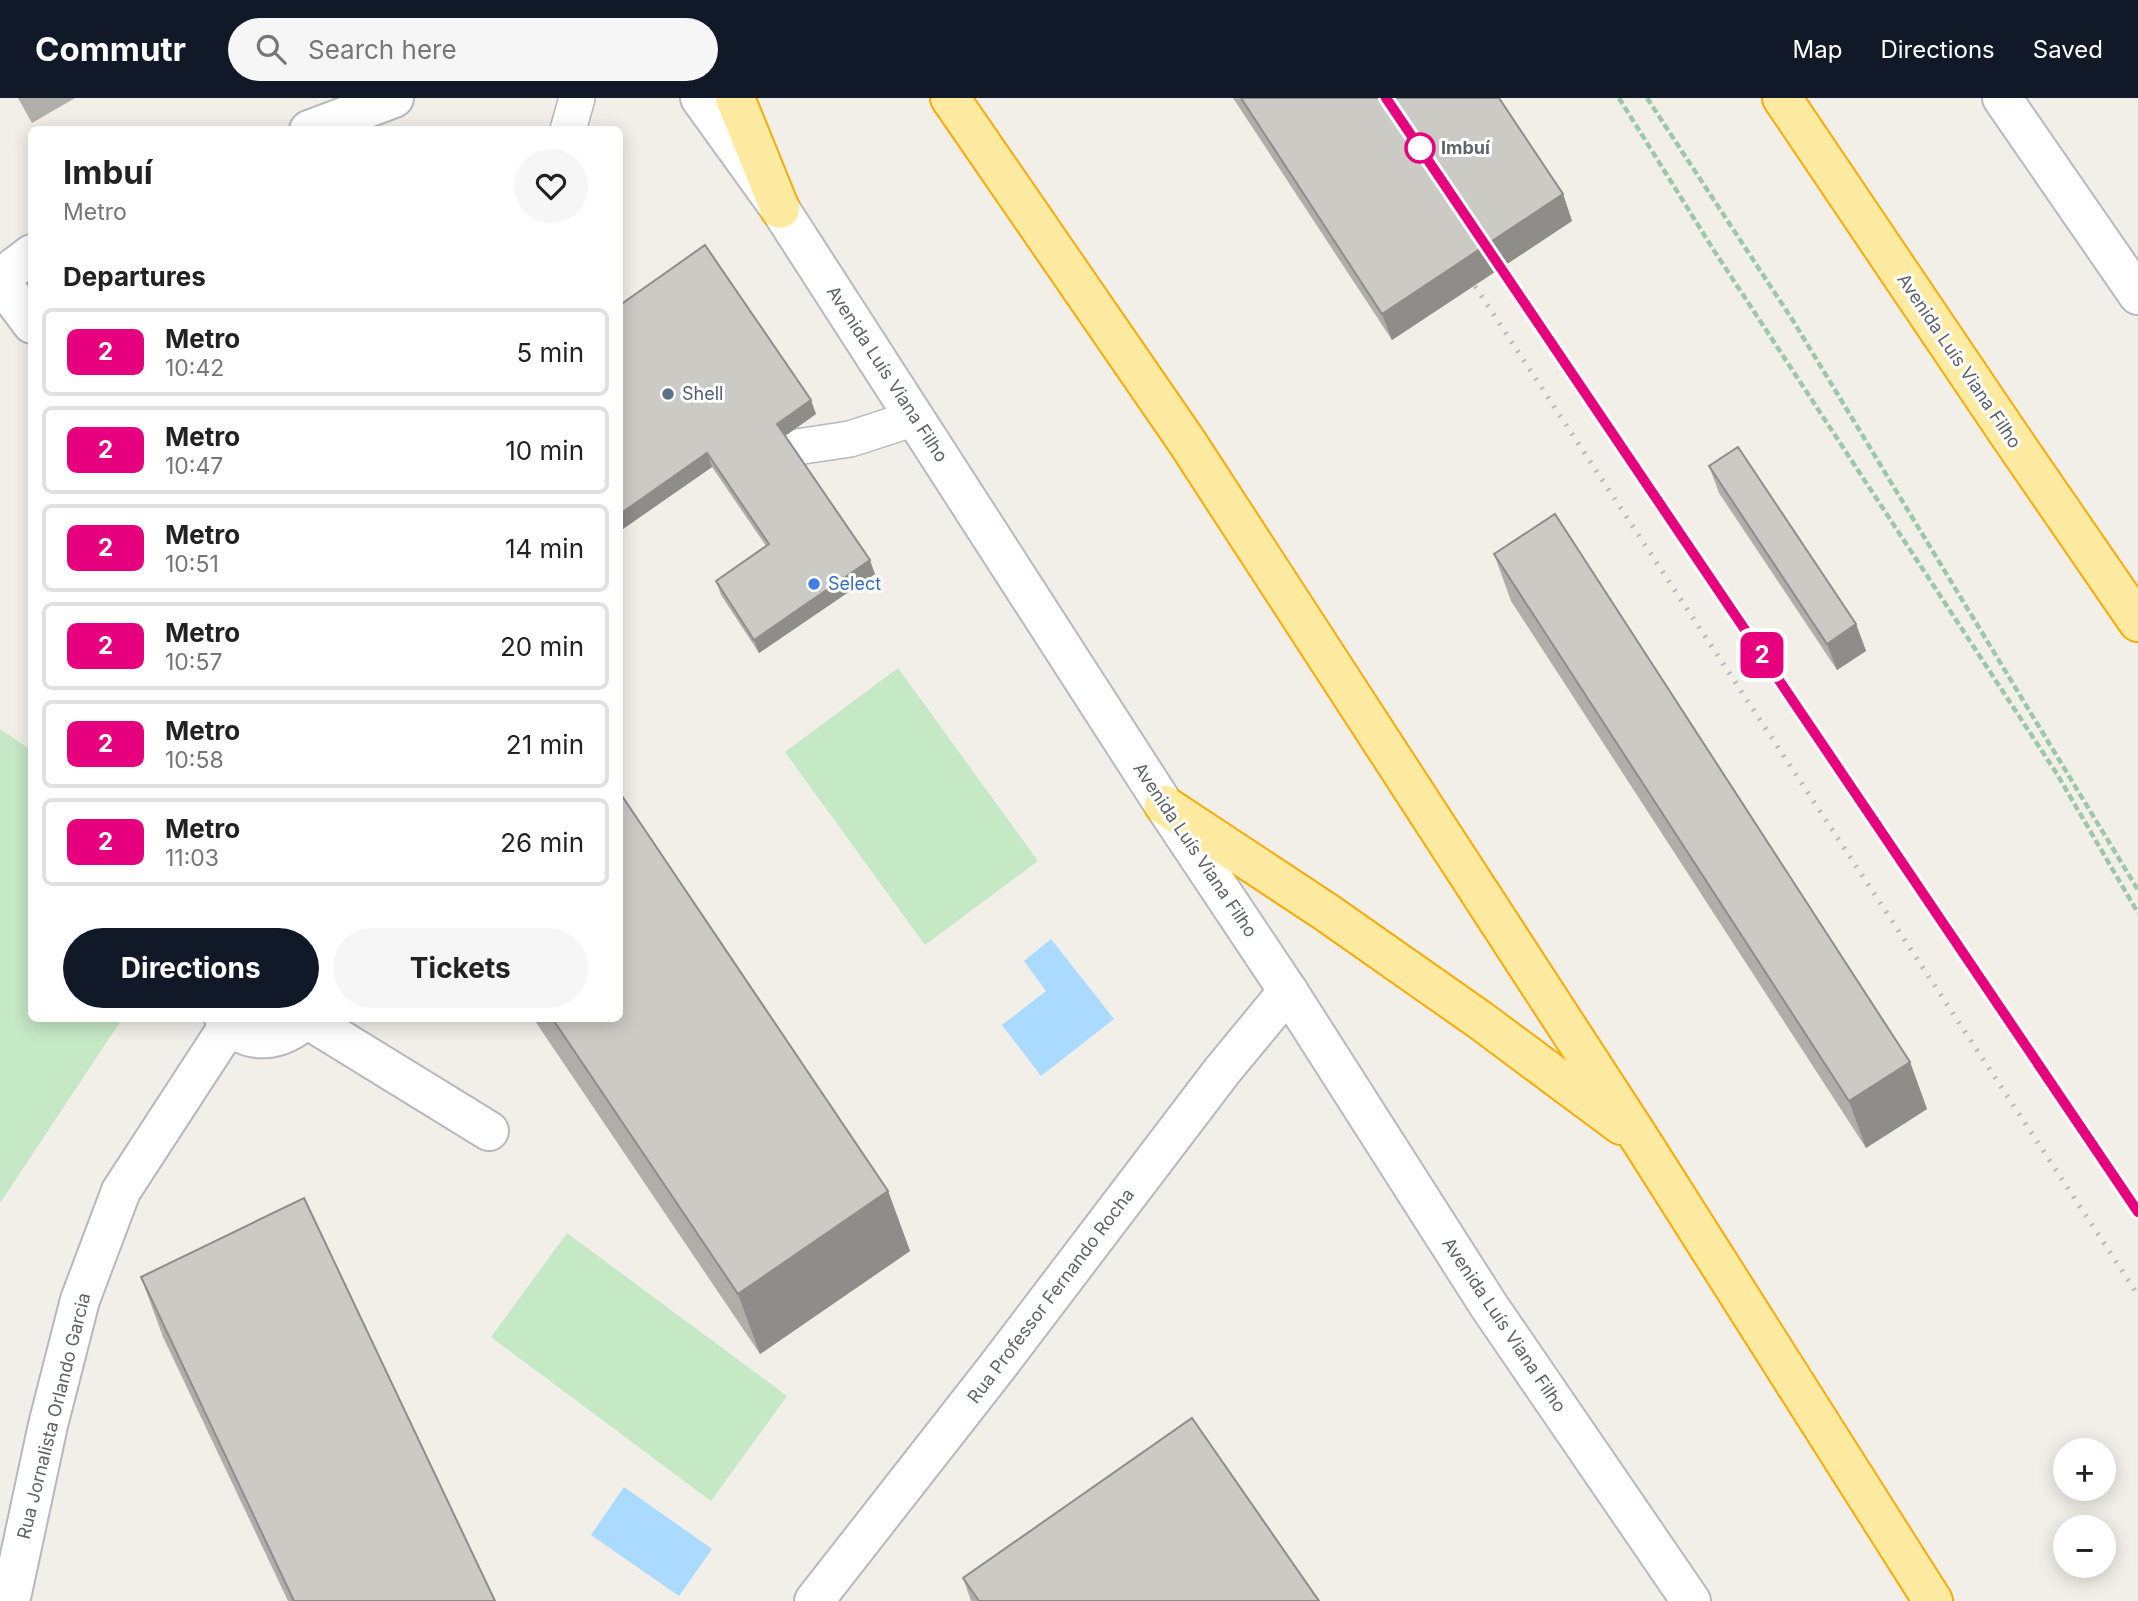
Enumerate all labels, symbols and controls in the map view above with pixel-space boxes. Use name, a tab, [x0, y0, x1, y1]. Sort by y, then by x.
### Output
search box	[228, 18, 718, 81]
text: Commutr	[35, 29, 186, 69]
icon: search	[252, 30, 290, 68]
text: Search here	[308, 34, 457, 65]
text: Map	[1793, 35, 1842, 64]
text: Directions	[1880, 35, 1995, 64]
text: Saved	[2033, 35, 2103, 64]
marker: Imbuí	[1405, 133, 1435, 163]
place label: Imbuí	[1441, 137, 1491, 158]
button: heart	[514, 149, 588, 223]
text: Imbuí	[63, 152, 153, 192]
text: Metro	[63, 198, 127, 226]
text: Departures	[63, 261, 206, 292]
street label: Avenida Luís Viana Filho	[1893, 270, 2026, 452]
street label: Avenida Luís Viana Filho	[823, 282, 952, 466]
text: Metro	[165, 323, 240, 354]
text: 2	[98, 337, 113, 366]
text: 5 min	[516, 337, 584, 368]
text: 10:42	[165, 354, 224, 382]
place label: Shell	[682, 383, 723, 404]
marker: Shell	[660, 386, 676, 402]
text: Metro	[165, 421, 240, 452]
text: 2	[98, 435, 113, 464]
text: 10 min	[505, 435, 584, 466]
text: 10:47	[165, 452, 223, 480]
text: Metro	[165, 519, 240, 550]
text: 2	[98, 533, 113, 562]
text: 14 min	[505, 533, 584, 564]
text: 10:51	[165, 550, 219, 578]
place label: Select	[828, 573, 881, 594]
marker: Select	[806, 576, 822, 592]
text: Metro	[165, 617, 240, 648]
text: 2	[98, 631, 113, 660]
text: 20 min	[500, 631, 584, 662]
line badge: 2	[1739, 632, 1785, 678]
text: 2	[1754, 640, 1770, 669]
text: 10:57	[165, 648, 223, 676]
text: Metro	[165, 715, 240, 746]
text: 2	[98, 729, 113, 758]
text: 21 min	[506, 729, 584, 760]
text: 10:58	[165, 746, 224, 774]
street label: Avenida Luís Viana Filho	[1129, 759, 1262, 941]
text: Metro	[165, 813, 240, 844]
text: 2	[98, 827, 113, 856]
text: 26 min	[500, 827, 584, 858]
text: 11:03	[165, 844, 219, 872]
button: Directions	[63, 928, 319, 1008]
button: Tickets	[333, 928, 588, 1008]
street label: Rua Professor Fernando Rocha	[963, 1184, 1138, 1407]
street label: Avenida Luís Viana Filho	[1438, 1234, 1571, 1416]
street label: Rua Jornalista Orlando Garcia	[13, 1290, 94, 1541]
map controls	[2053, 1438, 2116, 1578]
button: +	[2053, 1438, 2116, 1501]
button: −	[2053, 1515, 2116, 1578]

